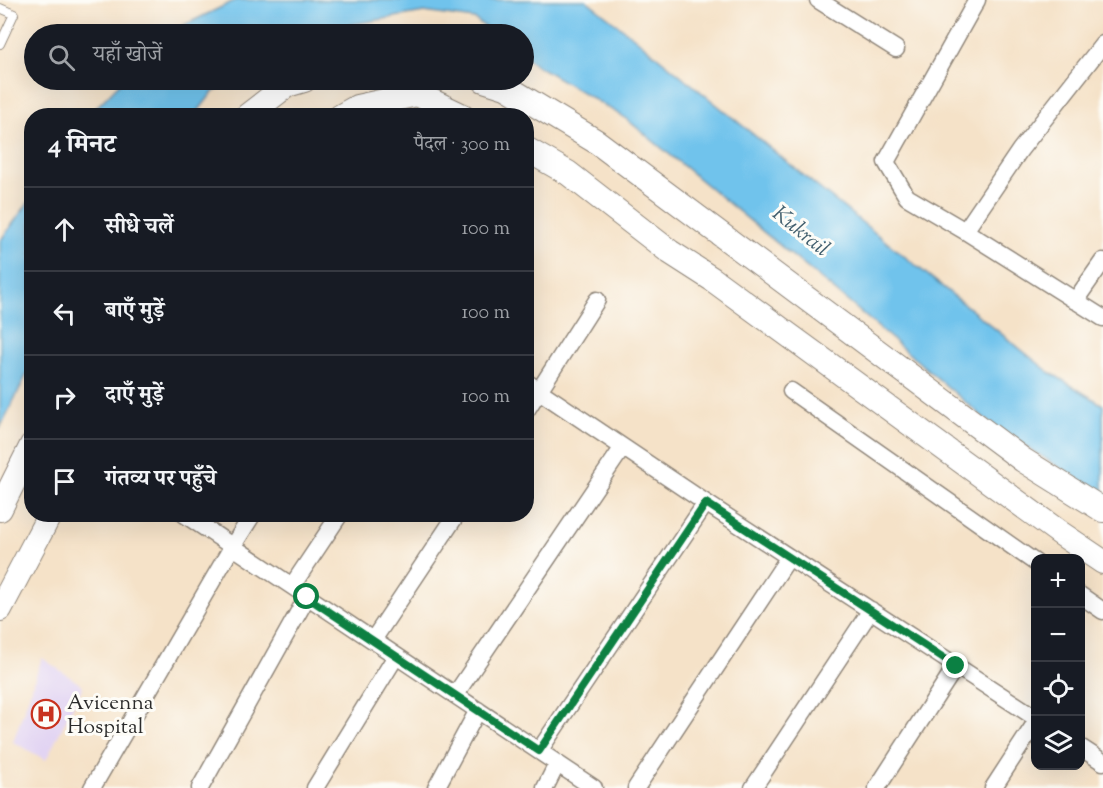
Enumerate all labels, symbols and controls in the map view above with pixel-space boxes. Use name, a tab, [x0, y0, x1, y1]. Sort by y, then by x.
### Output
search box	[24, 24, 534, 90]
text: यहाँ खोजें	[93, 40, 162, 72]
icon: search	[45, 41, 78, 74]
text: 4 मिनट	[48, 127, 116, 164]
text: पैदल · 300 m	[414, 131, 510, 160]
water label: Kukrail	[764, 199, 836, 266]
text: सीधे चलें	[105, 212, 174, 244]
icon: ahead	[48, 213, 81, 246]
text: 100 m	[461, 215, 510, 244]
text: बाएँ मुड़ें	[105, 296, 164, 328]
icon: left	[48, 297, 81, 330]
text: 100 m	[461, 299, 510, 328]
text: दाएँ मुड़ें	[105, 380, 164, 412]
icon: right	[48, 381, 81, 414]
text: 100 m	[461, 383, 510, 412]
text: गंतव्य पर पहुँचे	[105, 464, 216, 496]
icon: arrive	[48, 465, 81, 498]
map controls	[1031, 554, 1085, 770]
button: +	[1031, 554, 1085, 608]
route start	[293, 583, 319, 609]
button: −	[1031, 608, 1085, 662]
route end	[942, 652, 968, 678]
button: locate	[1031, 662, 1085, 716]
place label: Avicenna Hospital	[67, 689, 154, 743]
hospital icon: Avicenna Hospital	[30, 698, 62, 730]
button: layers	[1031, 716, 1085, 770]

